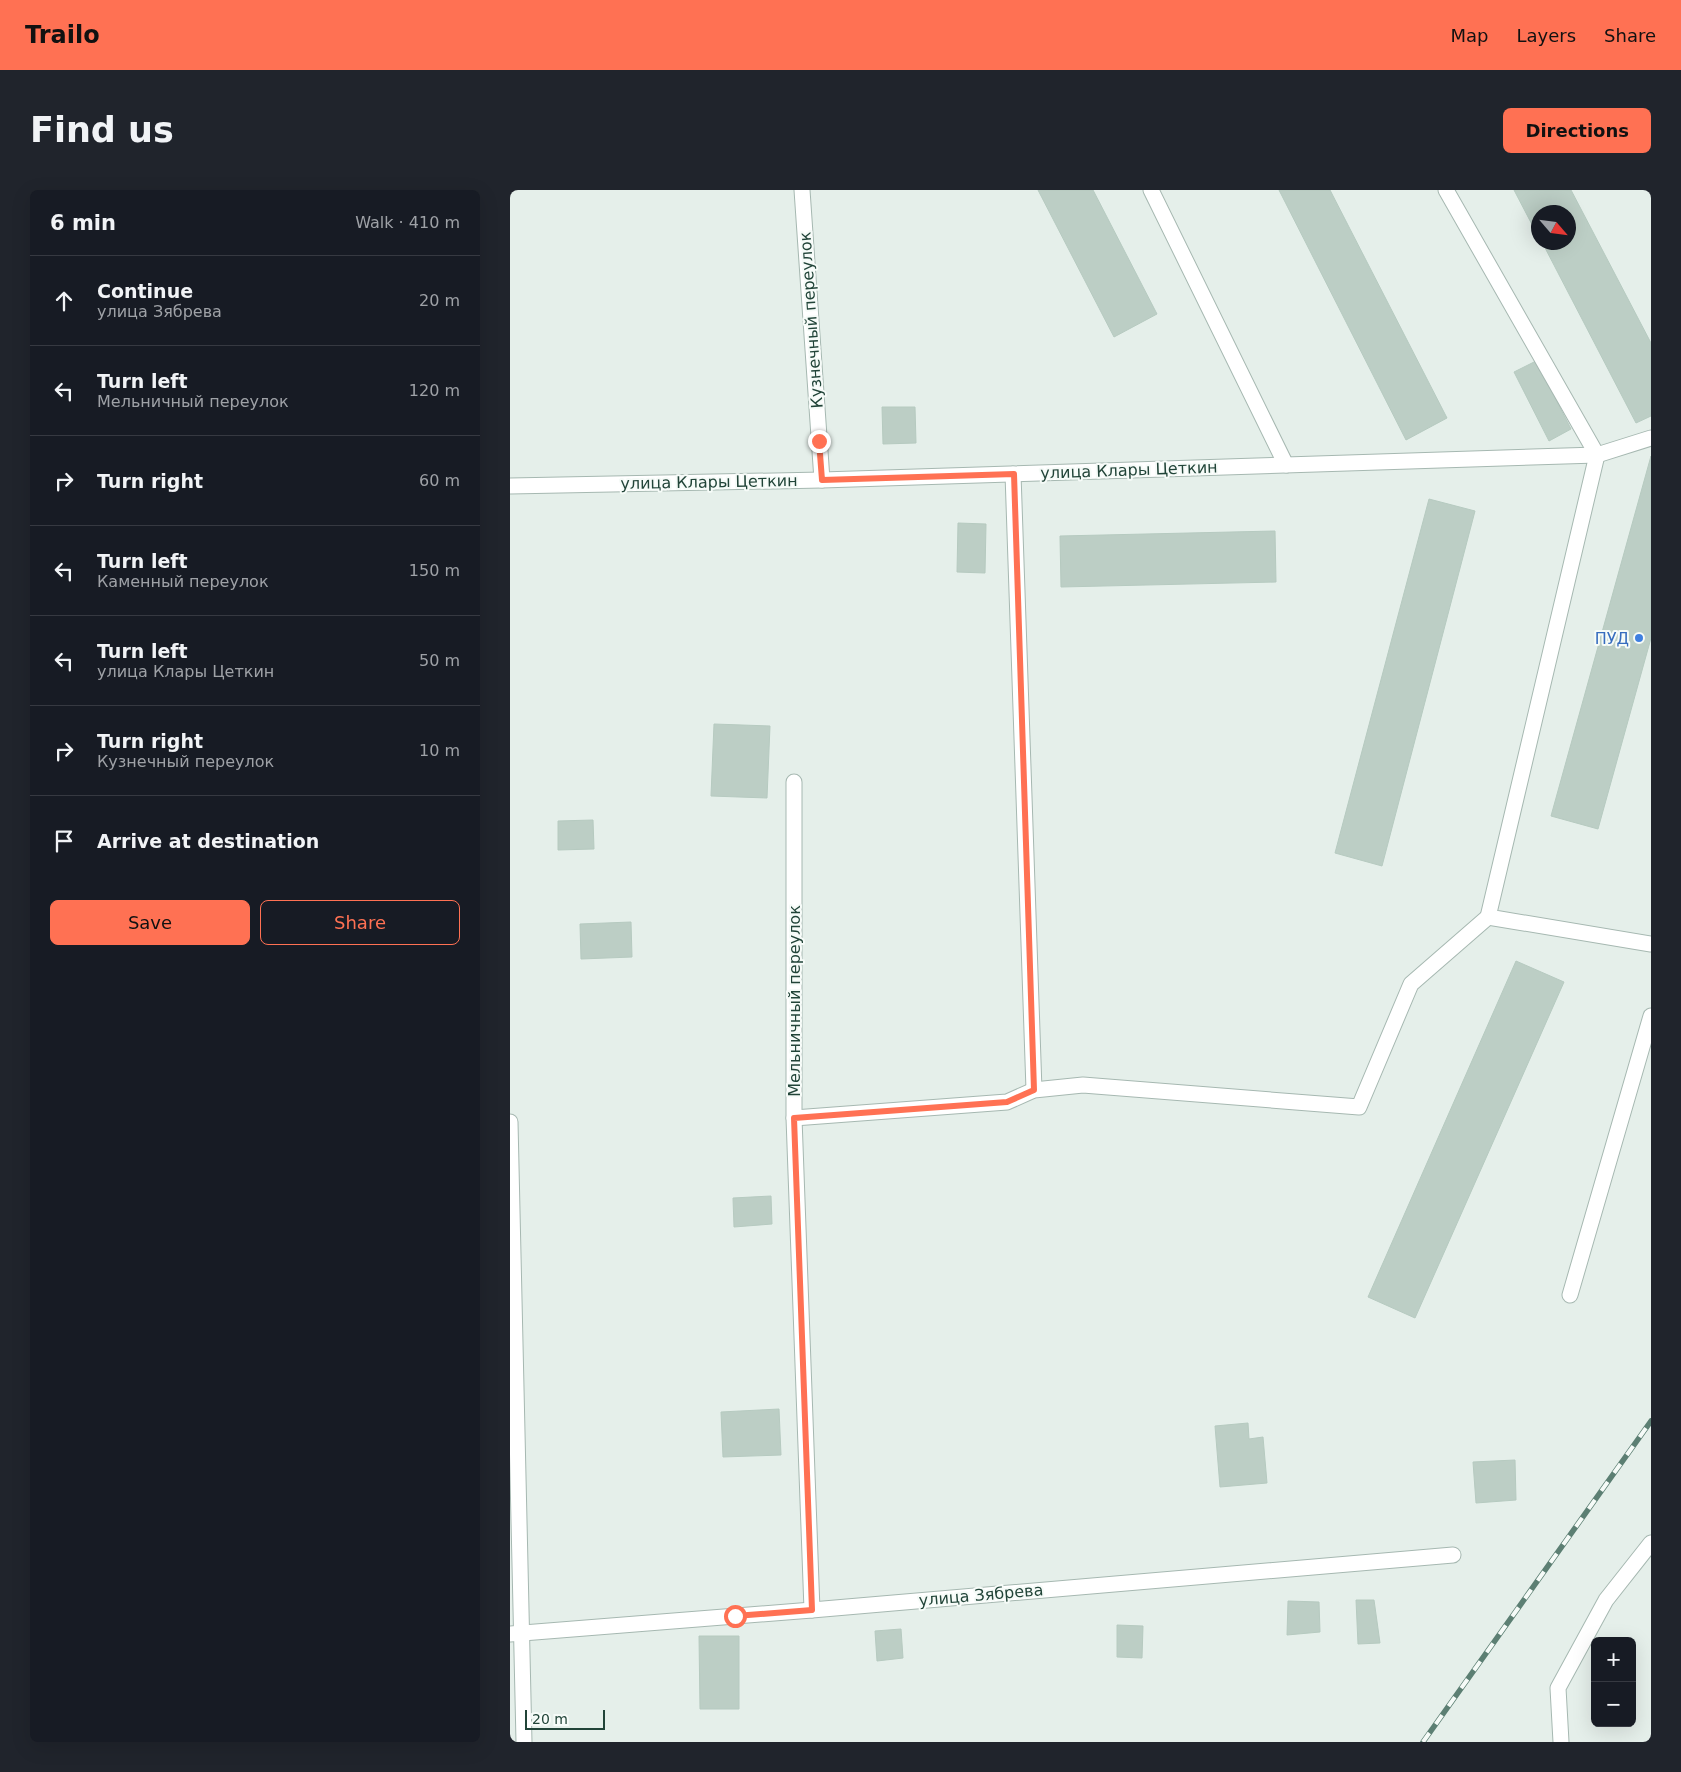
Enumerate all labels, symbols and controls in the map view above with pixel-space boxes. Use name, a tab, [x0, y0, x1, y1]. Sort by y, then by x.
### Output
text: Trailo	[25, 21, 100, 49]
text: Map	[1450, 25, 1488, 46]
text: Layers	[1516, 25, 1576, 46]
text: Share	[1604, 25, 1656, 46]
button: Directions	[1503, 108, 1651, 153]
text: Find us	[30, 110, 174, 150]
north arrow	[1531, 205, 1576, 250]
text: 6 min	[50, 211, 116, 235]
text: Walk · 410 m	[355, 213, 460, 232]
street label: Кузнечный переулок	[795, 231, 827, 409]
text: Continue	[97, 280, 193, 302]
icon: ahead	[50, 287, 78, 315]
text: 20 m	[419, 291, 460, 310]
text: улица Зябрева	[97, 302, 222, 321]
text: Turn left	[97, 370, 188, 392]
icon: left	[50, 377, 78, 405]
text: 120 m	[409, 381, 460, 400]
text: Мельничный переулок	[97, 392, 289, 411]
route end	[808, 430, 831, 453]
street label: улица Клары Цеткин	[1040, 457, 1218, 483]
icon: right	[50, 467, 78, 495]
text: Turn right	[97, 470, 203, 492]
text: 60 m	[419, 471, 460, 490]
street label: улица Клары Цеткин	[620, 471, 798, 493]
text: Turn left	[97, 550, 188, 572]
icon: left	[50, 557, 78, 585]
text: 150 m	[409, 561, 460, 580]
text: Каменный переулок	[97, 572, 269, 591]
place label: ПУД	[1595, 629, 1629, 648]
marker: ПУД	[1633, 632, 1645, 644]
text: Turn left	[97, 640, 188, 662]
icon: left	[50, 647, 78, 675]
text: 50 m	[419, 651, 460, 670]
text: улица Клары Цеткин	[97, 662, 274, 681]
text: Turn right	[97, 730, 203, 752]
icon: right	[50, 737, 78, 765]
text: 10 m	[419, 741, 460, 760]
text: Кузнечный переулок	[97, 752, 274, 771]
icon: arrive	[50, 827, 78, 855]
text: Arrive at destination	[97, 830, 319, 852]
button: Save	[50, 900, 250, 945]
button: Share	[260, 900, 460, 945]
street label: Мельничный переулок	[785, 905, 804, 1097]
street label: улица Зябрева	[918, 1580, 1044, 1610]
route start	[724, 1605, 747, 1628]
map controls	[1591, 1637, 1636, 1727]
button: +	[1591, 1637, 1636, 1682]
button: −	[1591, 1682, 1636, 1727]
scale bar	[525, 1707, 605, 1730]
text: 20 m	[532, 1711, 568, 1727]

